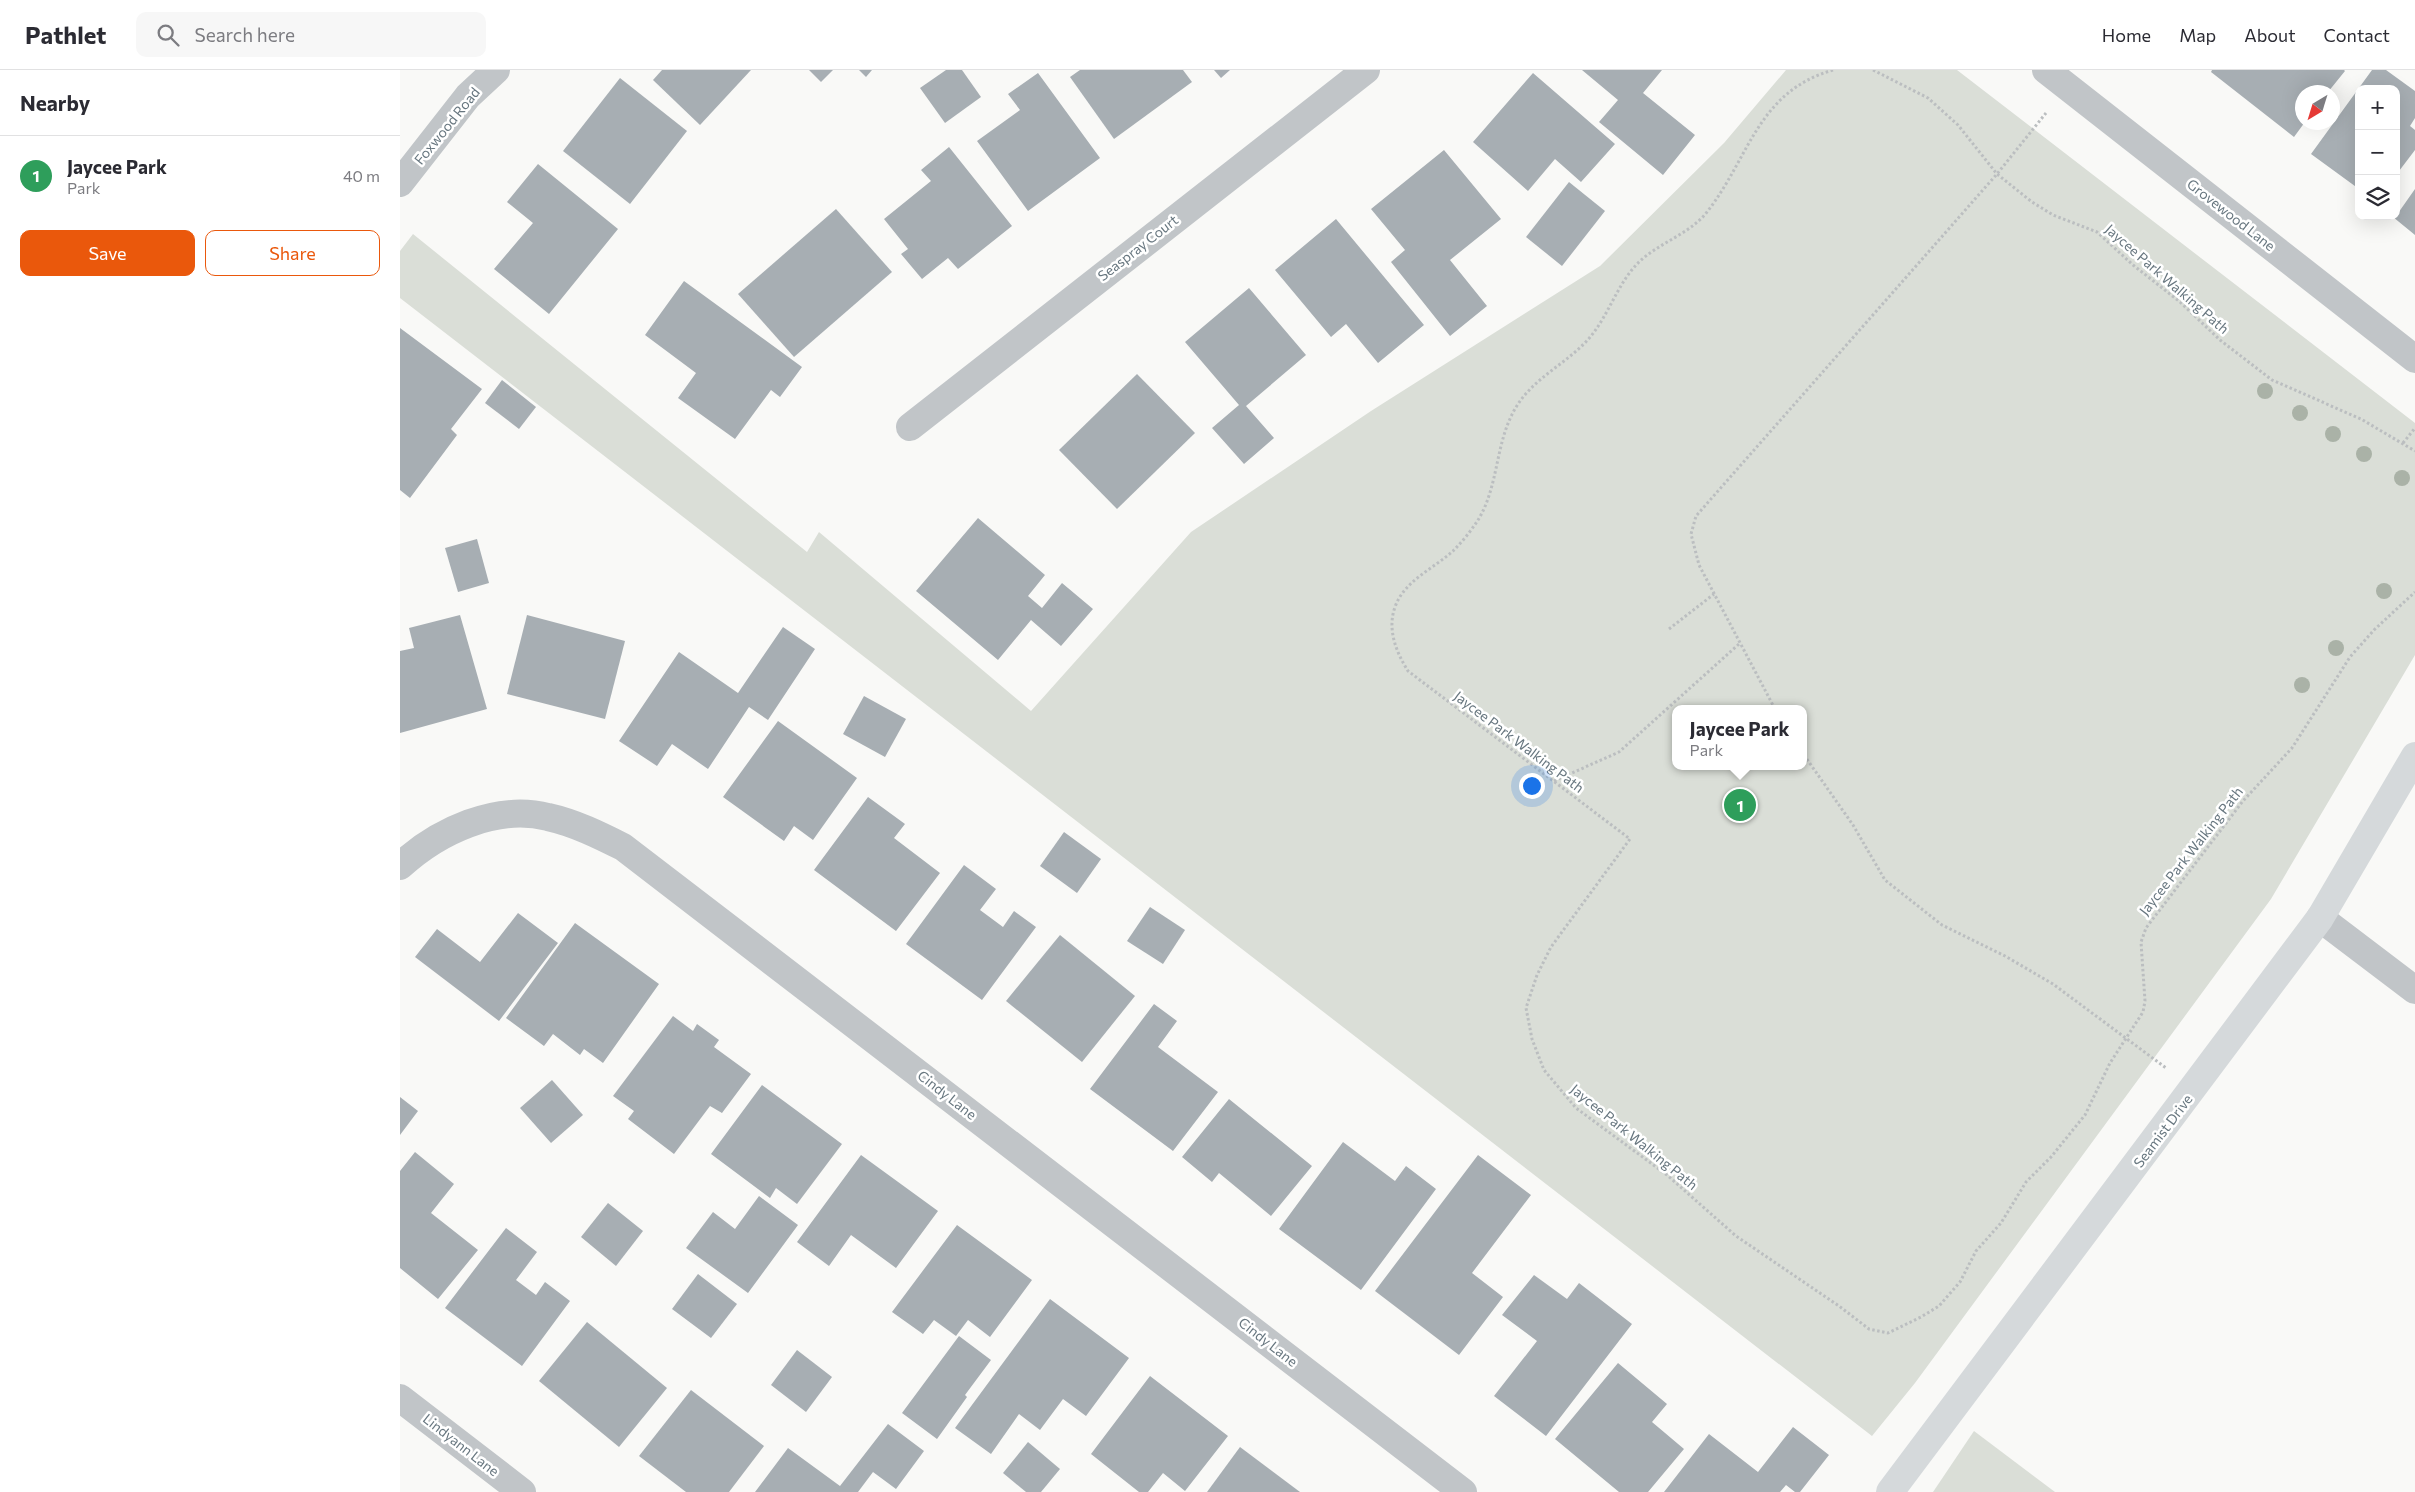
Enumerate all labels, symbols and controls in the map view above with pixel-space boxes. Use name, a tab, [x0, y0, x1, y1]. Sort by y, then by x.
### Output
search box	[136, 12, 486, 57]
text: Pathlet	[25, 20, 106, 49]
icon: search	[154, 21, 182, 49]
text: Search here	[194, 23, 295, 46]
text: Home	[2102, 24, 2151, 46]
text: Map	[2179, 24, 2216, 46]
text: About	[2244, 24, 2296, 46]
text: Contact	[2324, 24, 2390, 46]
street label: Foxwood Road	[410, 84, 483, 168]
north arrow	[2295, 85, 2340, 130]
map controls	[2355, 85, 2400, 220]
button: +	[2355, 85, 2400, 130]
text: Nearby	[20, 90, 90, 115]
button: −	[2355, 130, 2400, 175]
text: Jaycee Park	[67, 155, 167, 178]
text: 1	[32, 166, 40, 185]
text: 40 m	[343, 166, 380, 185]
street label: Grovewood Lane	[2184, 175, 2279, 254]
button: layers	[2355, 175, 2400, 220]
text: Park	[67, 178, 100, 197]
street label: Seaspray Court	[1094, 211, 1181, 284]
street label: Jaycee Park Walking Path	[2102, 220, 2233, 337]
button: Save	[20, 230, 195, 276]
button: Share	[205, 230, 380, 276]
street label: Jaycee Park Walking Path	[1451, 687, 1588, 796]
popup	[1672, 705, 1807, 770]
text: Jaycee Park	[1690, 717, 1789, 740]
text: Park	[1690, 740, 1723, 759]
your location	[1519, 773, 1545, 799]
street label: Jaycee Park Walking Path	[2135, 783, 2246, 918]
pin: 1	[1724, 786, 1756, 824]
street label: Cindy Lane	[915, 1066, 980, 1123]
street label: Jaycee Park Walking Path	[1567, 1080, 1701, 1193]
street label: Seamist Drive	[2130, 1091, 2196, 1171]
street label: Cindy Lane	[1236, 1313, 1301, 1370]
street label: Lindyann Lane	[420, 1410, 503, 1480]

